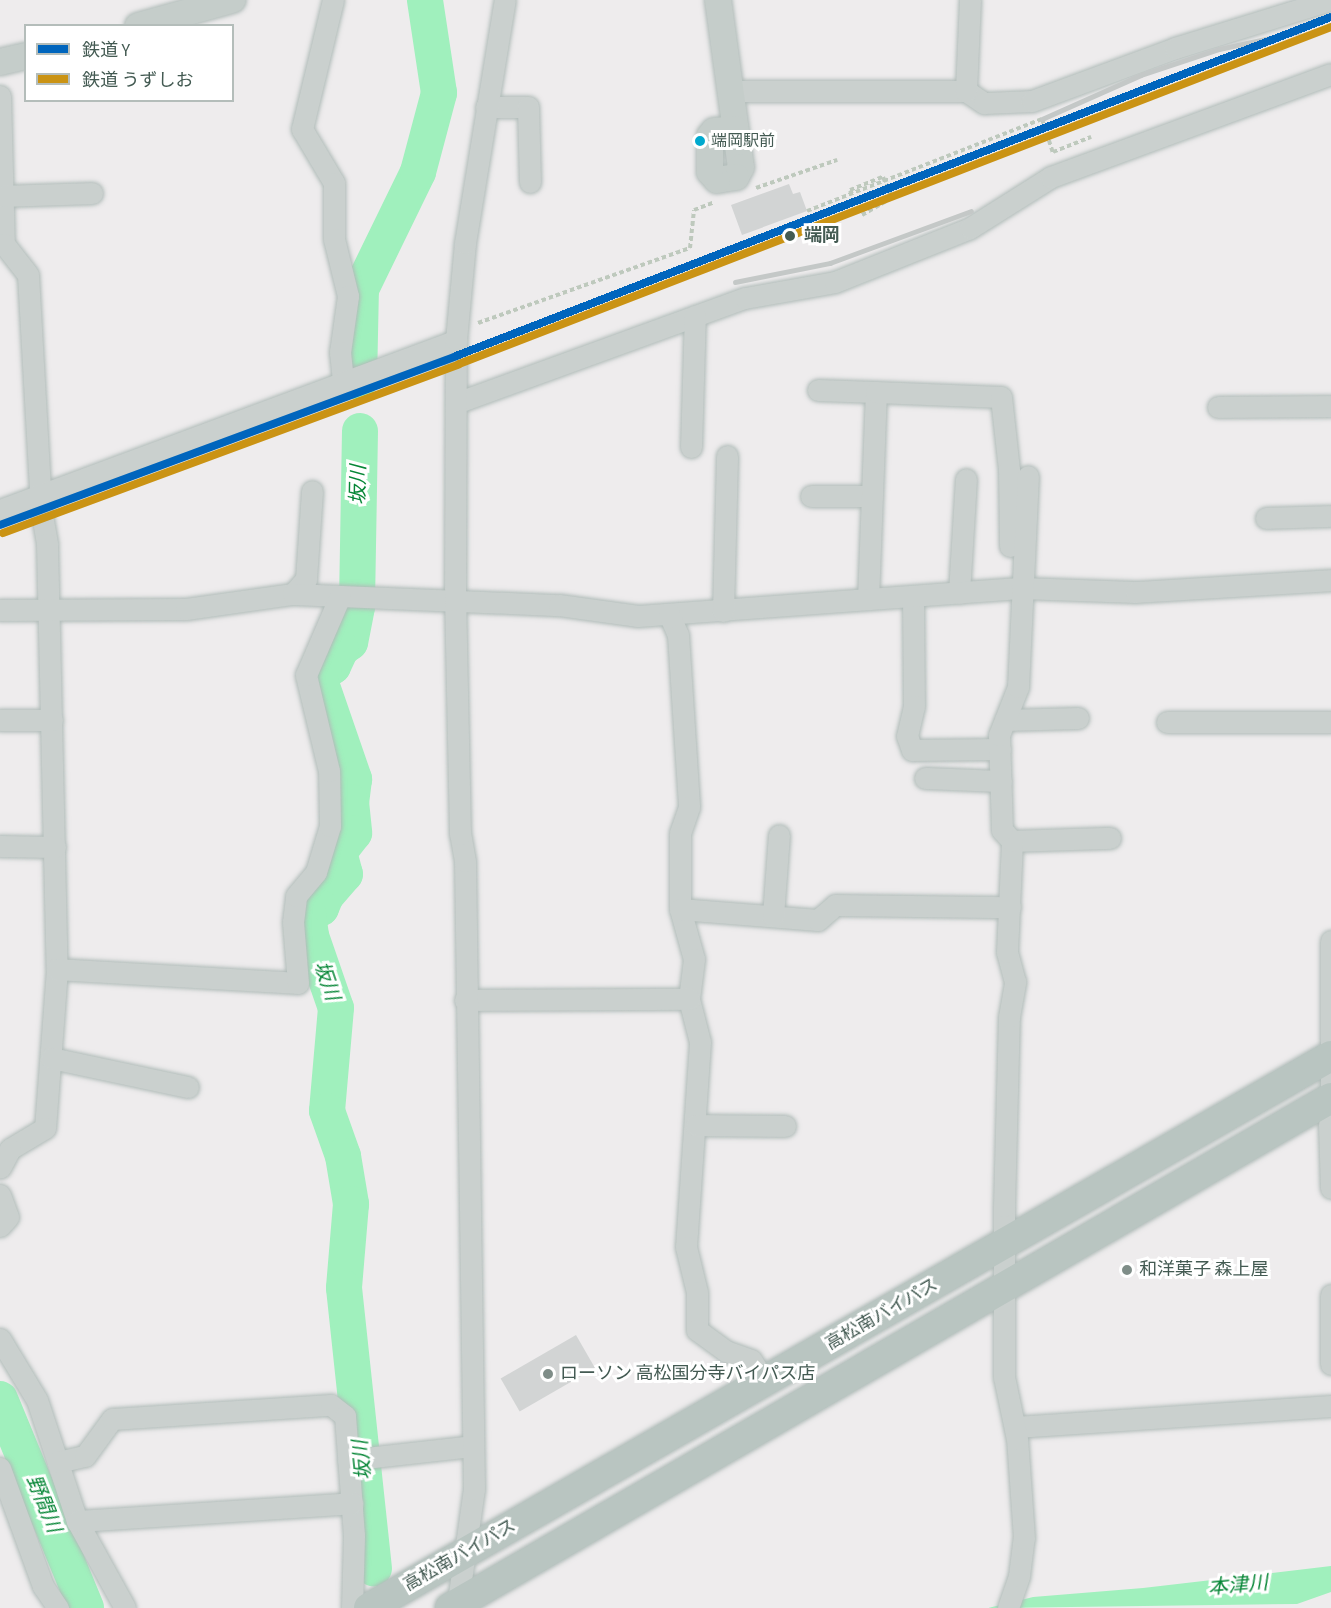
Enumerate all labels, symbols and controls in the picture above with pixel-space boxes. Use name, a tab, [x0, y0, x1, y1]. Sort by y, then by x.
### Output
legend	[24, 24, 234, 102]
text: 鉄道 Y	[82, 38, 130, 63]
text: 鉄道 うずしお	[82, 68, 194, 93]
place label: 端岡駅前	[711, 131, 775, 151]
marker: 端岡駅前	[694, 135, 706, 147]
place label: 端岡	[804, 225, 840, 247]
marker: 端岡	[781, 227, 799, 245]
water label: 坂川	[347, 465, 371, 505]
water label: 坂川	[308, 958, 344, 1004]
place label: 和洋菓子 森上屋	[1139, 1259, 1269, 1281]
marker: 和洋菓子 森上屋	[1120, 1263, 1134, 1277]
street label: 高松南バイパス	[822, 1274, 942, 1356]
place label: ローソン 高松国分寺バイパス店	[560, 1363, 816, 1385]
marker: ローソン 高松国分寺バイパス店	[541, 1367, 555, 1381]
water label: 坂川	[349, 1439, 377, 1481]
water label: 野間川	[21, 1472, 65, 1536]
street label: 高松南バイパス	[400, 1515, 520, 1597]
water label: 本津川	[1207, 1571, 1269, 1601]

